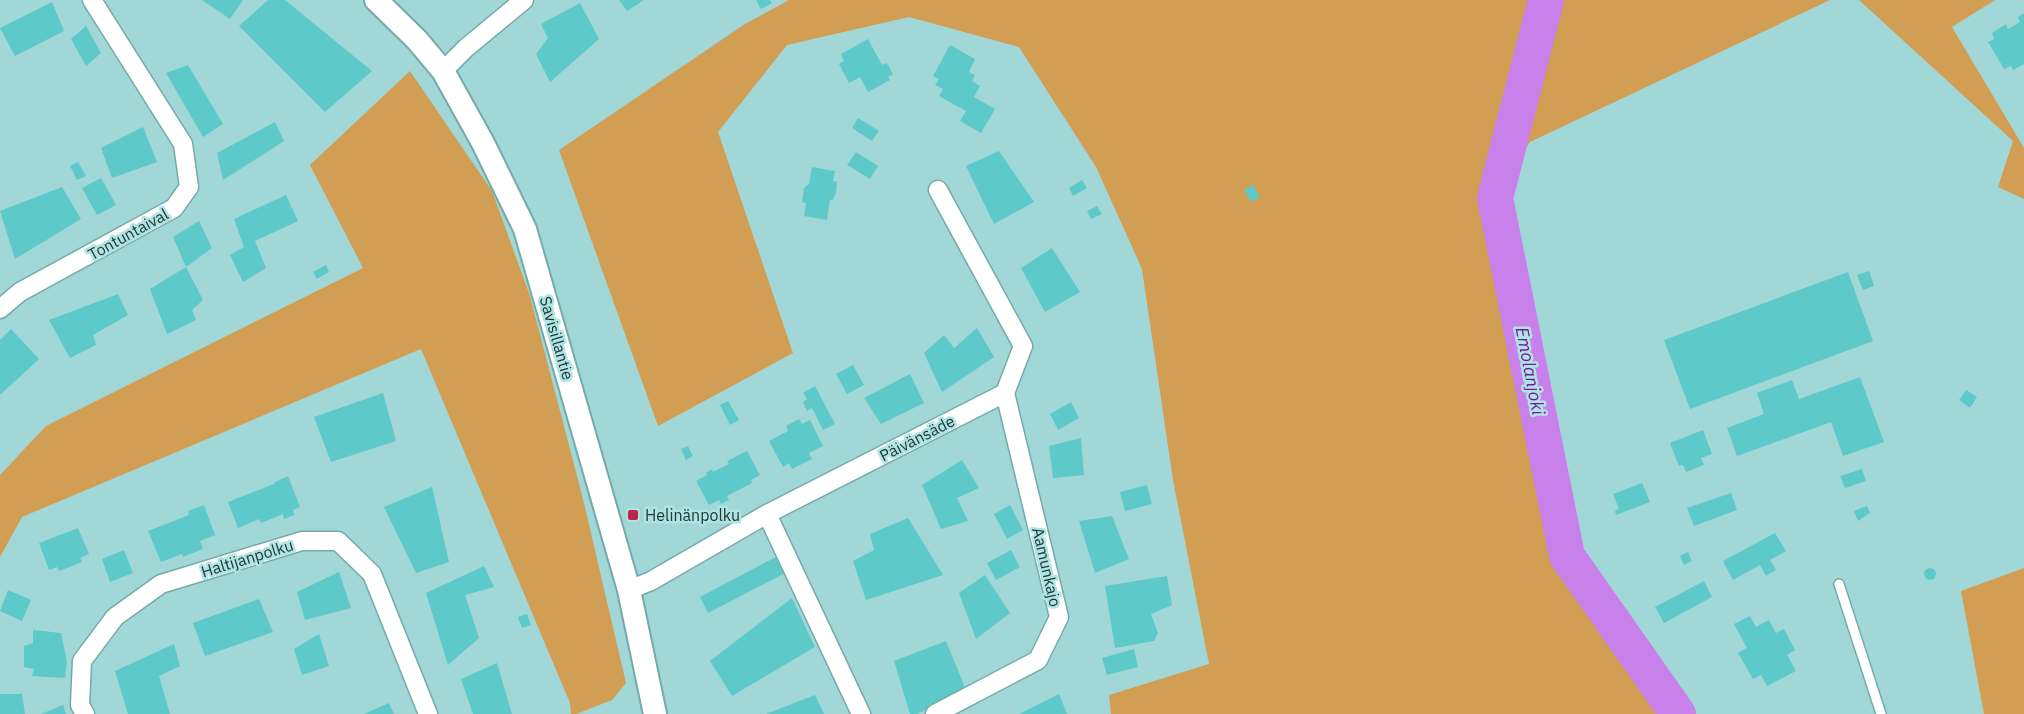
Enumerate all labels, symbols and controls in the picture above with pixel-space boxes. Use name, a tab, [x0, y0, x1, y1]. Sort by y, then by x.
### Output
street label: Tontuntaival	[84, 204, 172, 264]
street label: Savisillantie	[536, 294, 579, 382]
water label: Emolanjoki	[1511, 325, 1550, 417]
street label: Päivänsäde	[876, 410, 958, 465]
place label: Helinänpolku	[645, 505, 740, 525]
marker: Helinänpolku	[626, 508, 640, 522]
street label: Aamunkajo	[1028, 525, 1066, 609]
street label: Haltijanpolku	[198, 534, 296, 582]

